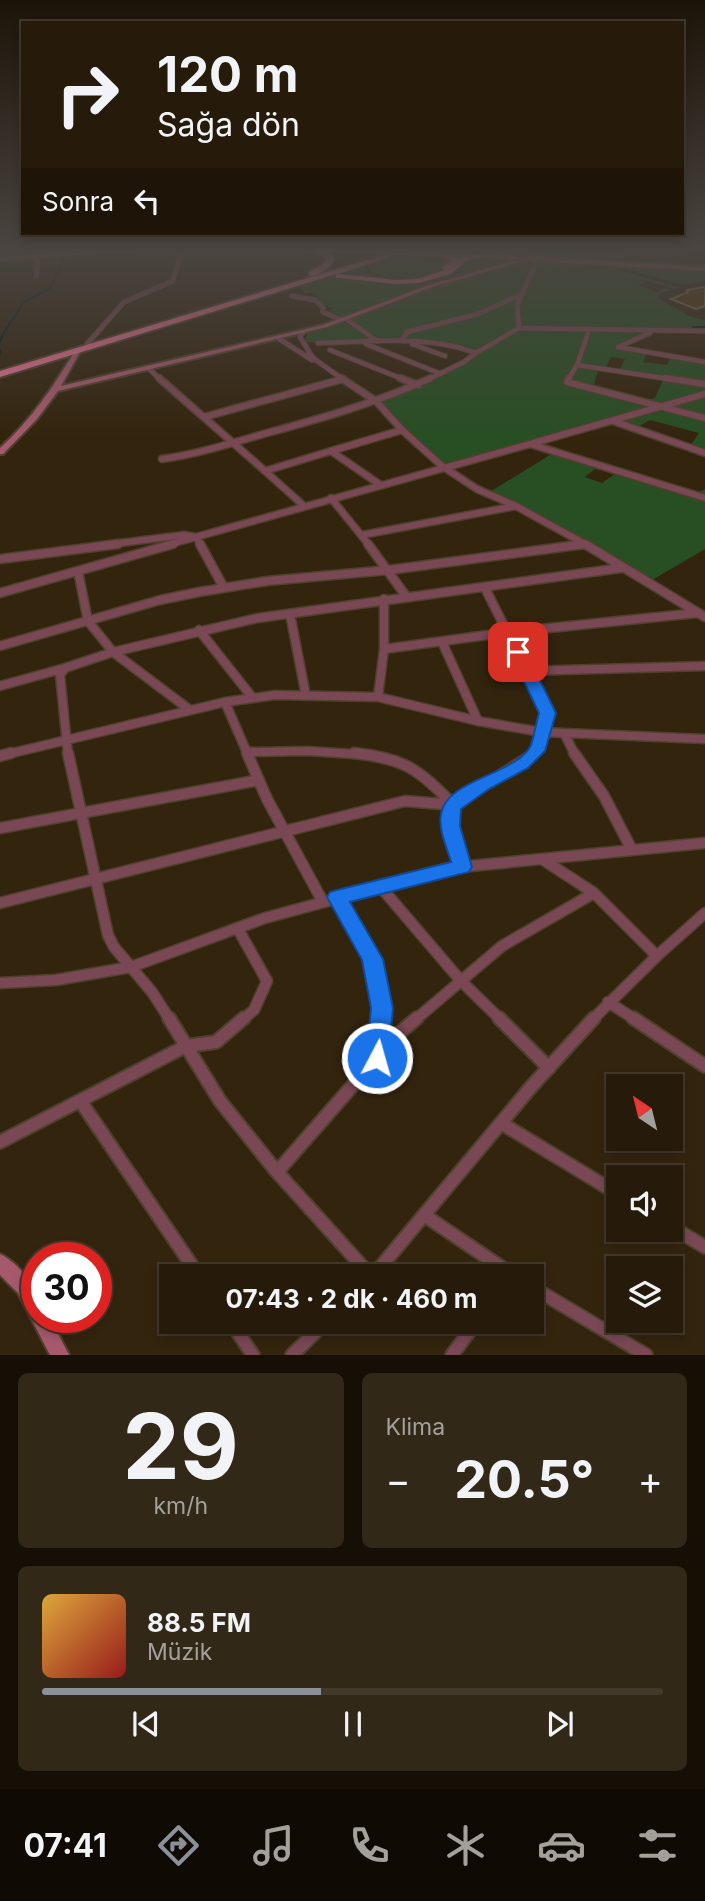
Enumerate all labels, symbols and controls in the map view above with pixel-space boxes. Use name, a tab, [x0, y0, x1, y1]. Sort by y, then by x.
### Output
text: 120 m	[157, 45, 298, 104]
icon: right	[42, 49, 133, 140]
text: Sağa dön	[157, 105, 300, 144]
icon: left	[128, 182, 166, 220]
text: Sonra	[42, 186, 114, 217]
pin	[488, 622, 548, 682]
icon: arrive	[499, 633, 537, 671]
position arrow	[340, 1021, 414, 1095]
north arrow	[606, 1074, 682, 1152]
map controls	[606, 1074, 683, 1333]
button: sound	[606, 1165, 683, 1242]
speed limit sign: 30	[21, 1242, 112, 1333]
button: layers	[606, 1256, 683, 1333]
text: 07:43 · 2 dk · 460 m	[225, 1283, 478, 1314]
text: 29	[123, 1391, 239, 1501]
text: Klima	[386, 1413, 445, 1441]
text: 20.5°	[454, 1448, 594, 1511]
text: −	[386, 1457, 411, 1503]
text: +	[638, 1457, 663, 1503]
text: km/h	[153, 1492, 208, 1520]
text: 88.5 FM	[147, 1607, 251, 1638]
text: Müzik	[147, 1638, 212, 1666]
icon: previous	[127, 1705, 165, 1743]
icon: pause	[334, 1705, 372, 1743]
icon: next	[541, 1705, 579, 1743]
icon: directions	[154, 1821, 203, 1870]
icon: music	[249, 1821, 298, 1870]
icon: phone	[345, 1821, 394, 1870]
icon: climate	[441, 1821, 490, 1870]
icon: car	[537, 1821, 586, 1870]
icon: filters	[633, 1821, 682, 1870]
text: 07:41	[23, 1826, 107, 1865]

